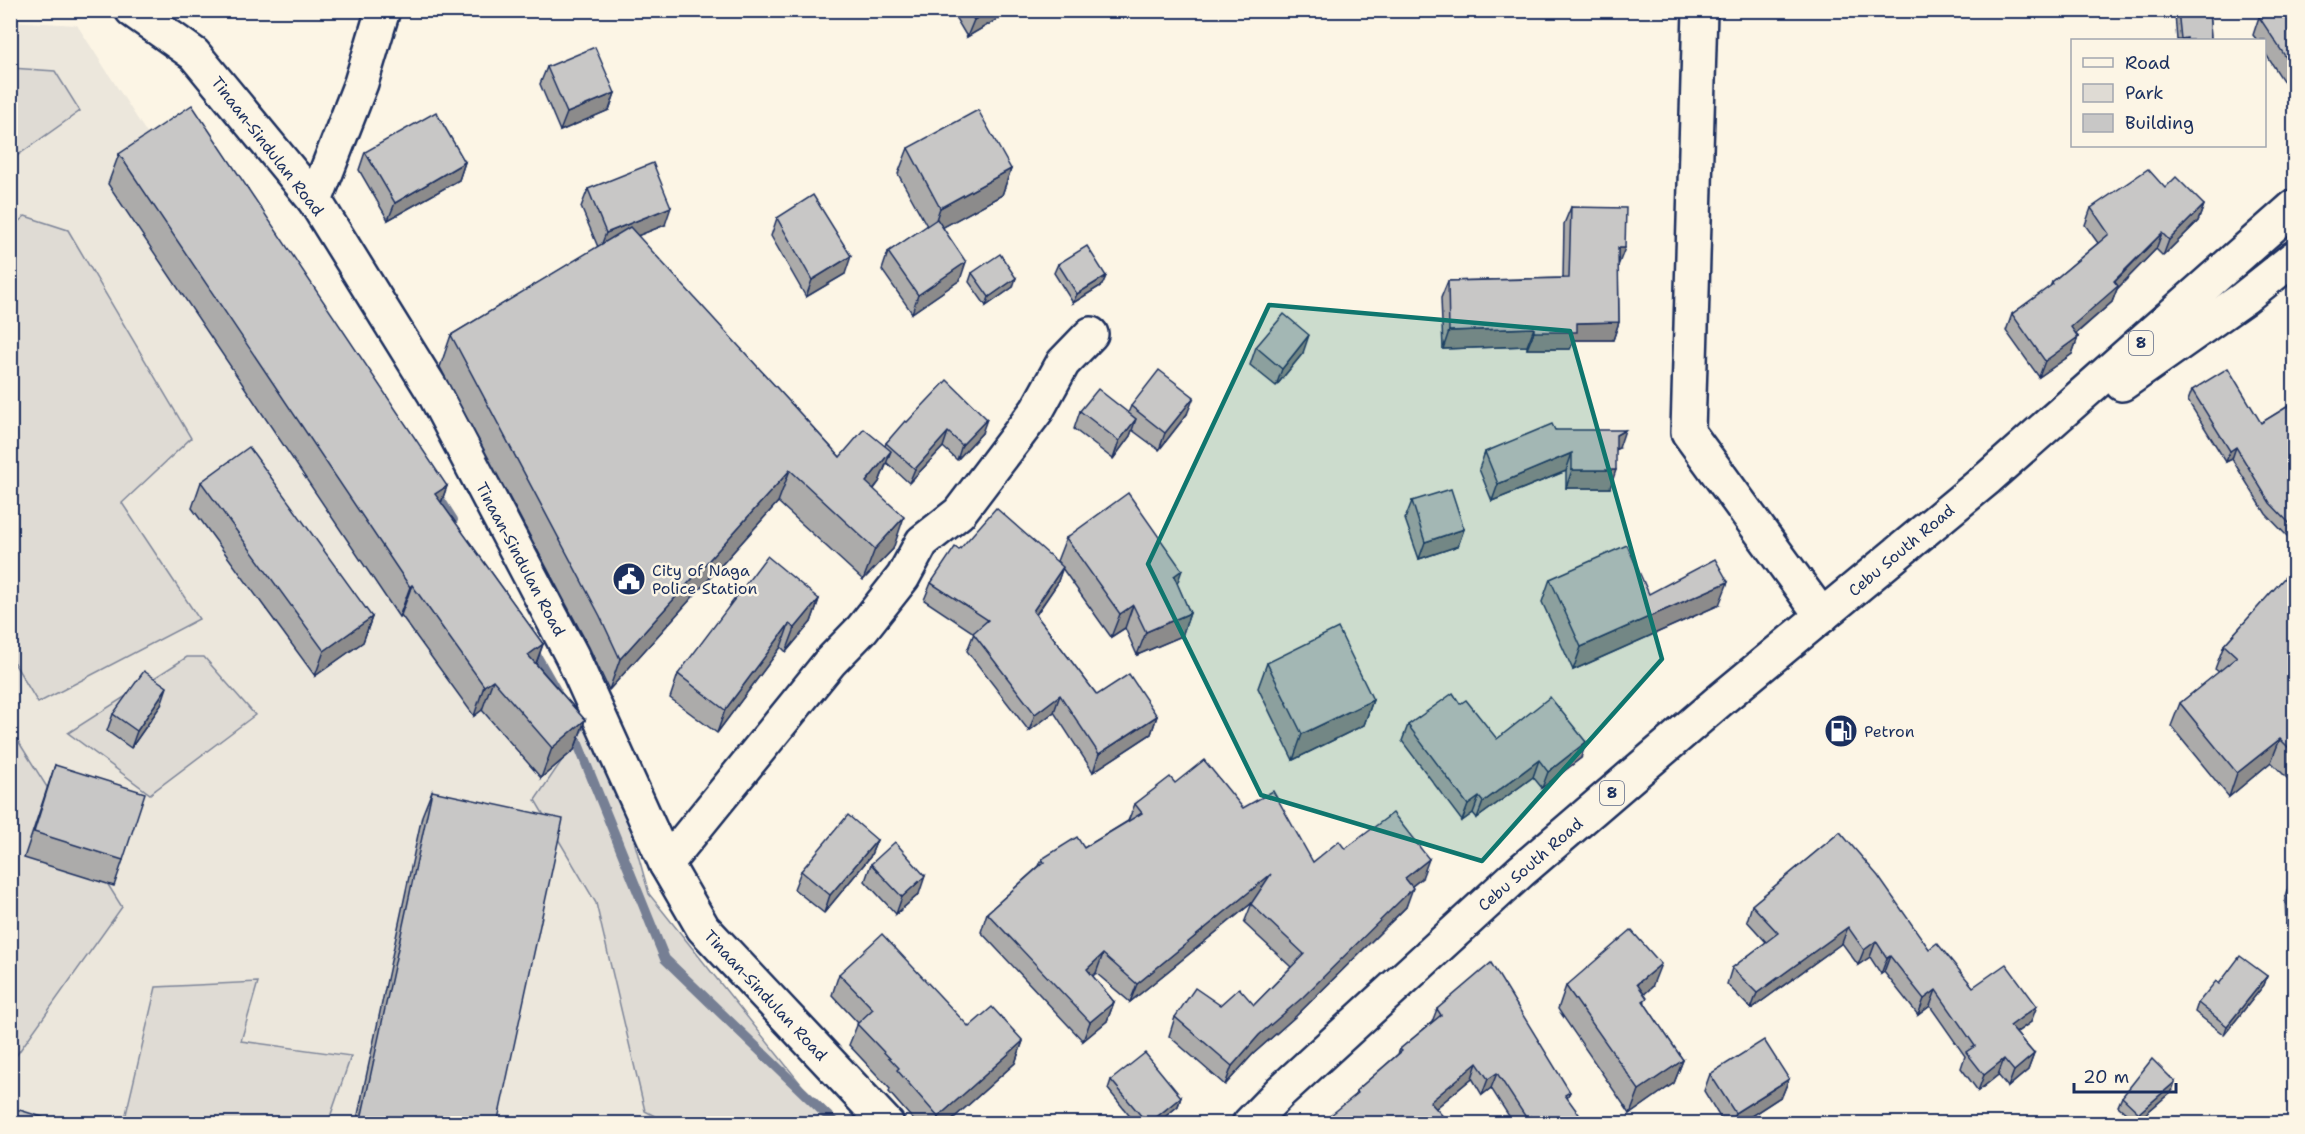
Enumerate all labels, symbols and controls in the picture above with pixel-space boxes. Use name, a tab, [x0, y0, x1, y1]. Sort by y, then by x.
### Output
legend	[2071, 39, 2266, 147]
text: Road	[2125, 51, 2170, 75]
street label: Tinaan-Sindulan Road	[207, 72, 329, 220]
text: Park	[2125, 81, 2164, 105]
text: Building	[2125, 111, 2194, 135]
road number: 8	[2129, 331, 2153, 355]
street label: Tinaan-Sindulan Road	[471, 479, 570, 640]
street label: Cebu South Road	[1844, 500, 1959, 601]
place label: City of Naga Police Station	[652, 560, 757, 599]
public building icon: City of Naga Police Station	[611, 561, 647, 597]
fuel station icon: Petron	[1823, 713, 1859, 749]
place label: Petron	[1864, 721, 1915, 742]
road number: 8	[1600, 781, 1624, 805]
street label: Cebu South Road	[1473, 813, 1587, 916]
street label: Tinaan-Sindulan Road	[699, 925, 832, 1065]
scale bar	[2074, 1056, 2176, 1094]
text: 20 m	[2083, 1065, 2129, 1089]

